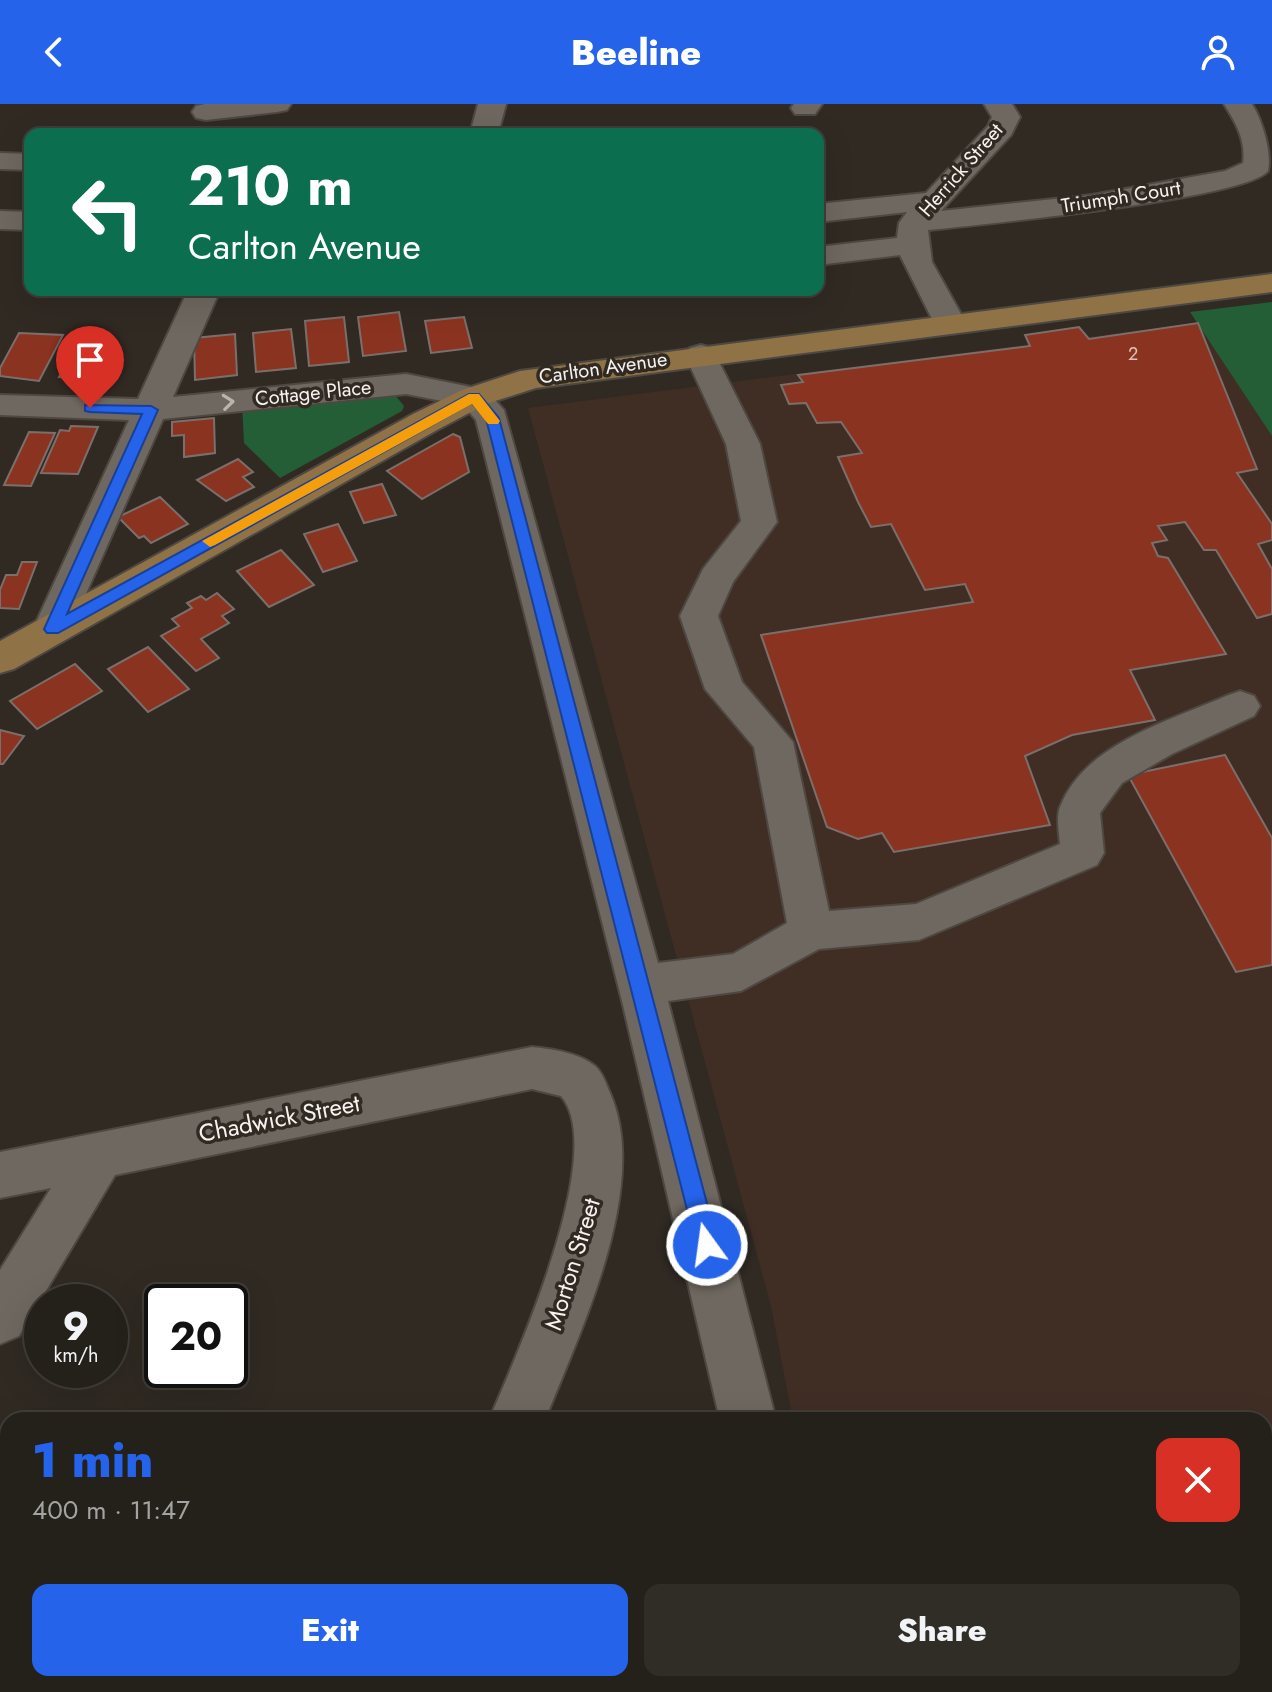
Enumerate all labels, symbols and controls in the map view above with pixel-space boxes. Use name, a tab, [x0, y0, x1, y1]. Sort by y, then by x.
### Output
text: Beeline	[571, 26, 701, 78]
icon: back	[32, 30, 76, 74]
icon: person	[1196, 30, 1240, 74]
street label: Herrick Street	[912, 117, 1010, 223]
text: 210 m	[188, 145, 353, 226]
icon: left	[56, 160, 160, 264]
street label: Triumph Court	[1059, 173, 1183, 221]
text: Carlton Avenue	[188, 220, 421, 272]
pin	[56, 326, 124, 408]
icon: arrive	[68, 338, 112, 382]
house number: 2	[1128, 341, 1138, 367]
street label: Carlton Avenue	[537, 345, 669, 391]
street label: Cottage Place	[254, 372, 372, 414]
one-way arrow	[222, 394, 235, 411]
street label: Chadwick Street	[195, 1085, 363, 1151]
street label: Morton Street	[535, 1193, 609, 1334]
position arrow	[665, 1203, 749, 1287]
speed limit sign: 20	[144, 1284, 248, 1388]
text: 9	[63, 1297, 89, 1355]
text: km/h	[53, 1341, 99, 1370]
text: 1 min	[32, 1426, 153, 1495]
button: close	[1156, 1438, 1240, 1522]
text: 400 m · 11:47	[32, 1491, 190, 1529]
button: Exit	[32, 1584, 628, 1676]
button: Share	[644, 1584, 1240, 1676]

